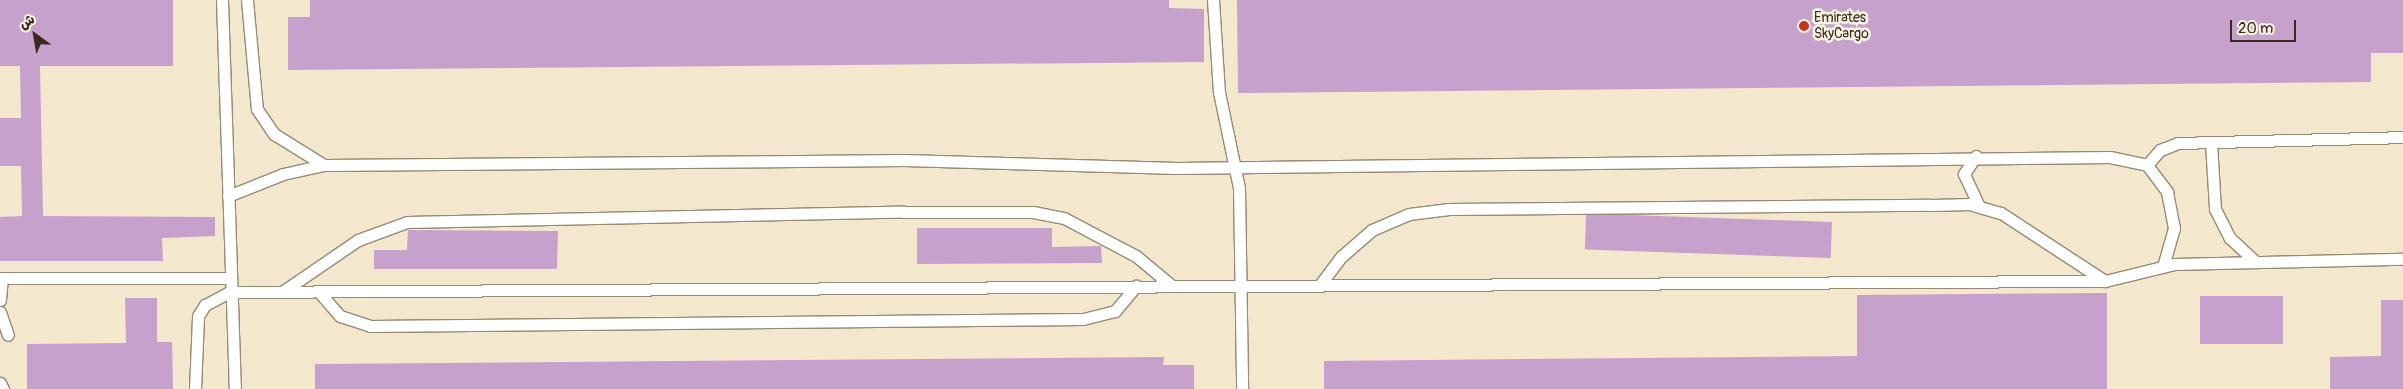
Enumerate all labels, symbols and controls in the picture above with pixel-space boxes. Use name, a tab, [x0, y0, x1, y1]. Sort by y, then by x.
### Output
north arrow	[10, 10, 60, 60]
place label: Emirates SkyCargo	[1814, 10, 1869, 42]
scale bar	[2233, 10, 2299, 42]
text: ش	[16, 11, 38, 33]
text: 20 m	[2238, 19, 2273, 38]
marker: Emirates SkyCargo	[1798, 20, 1810, 32]

